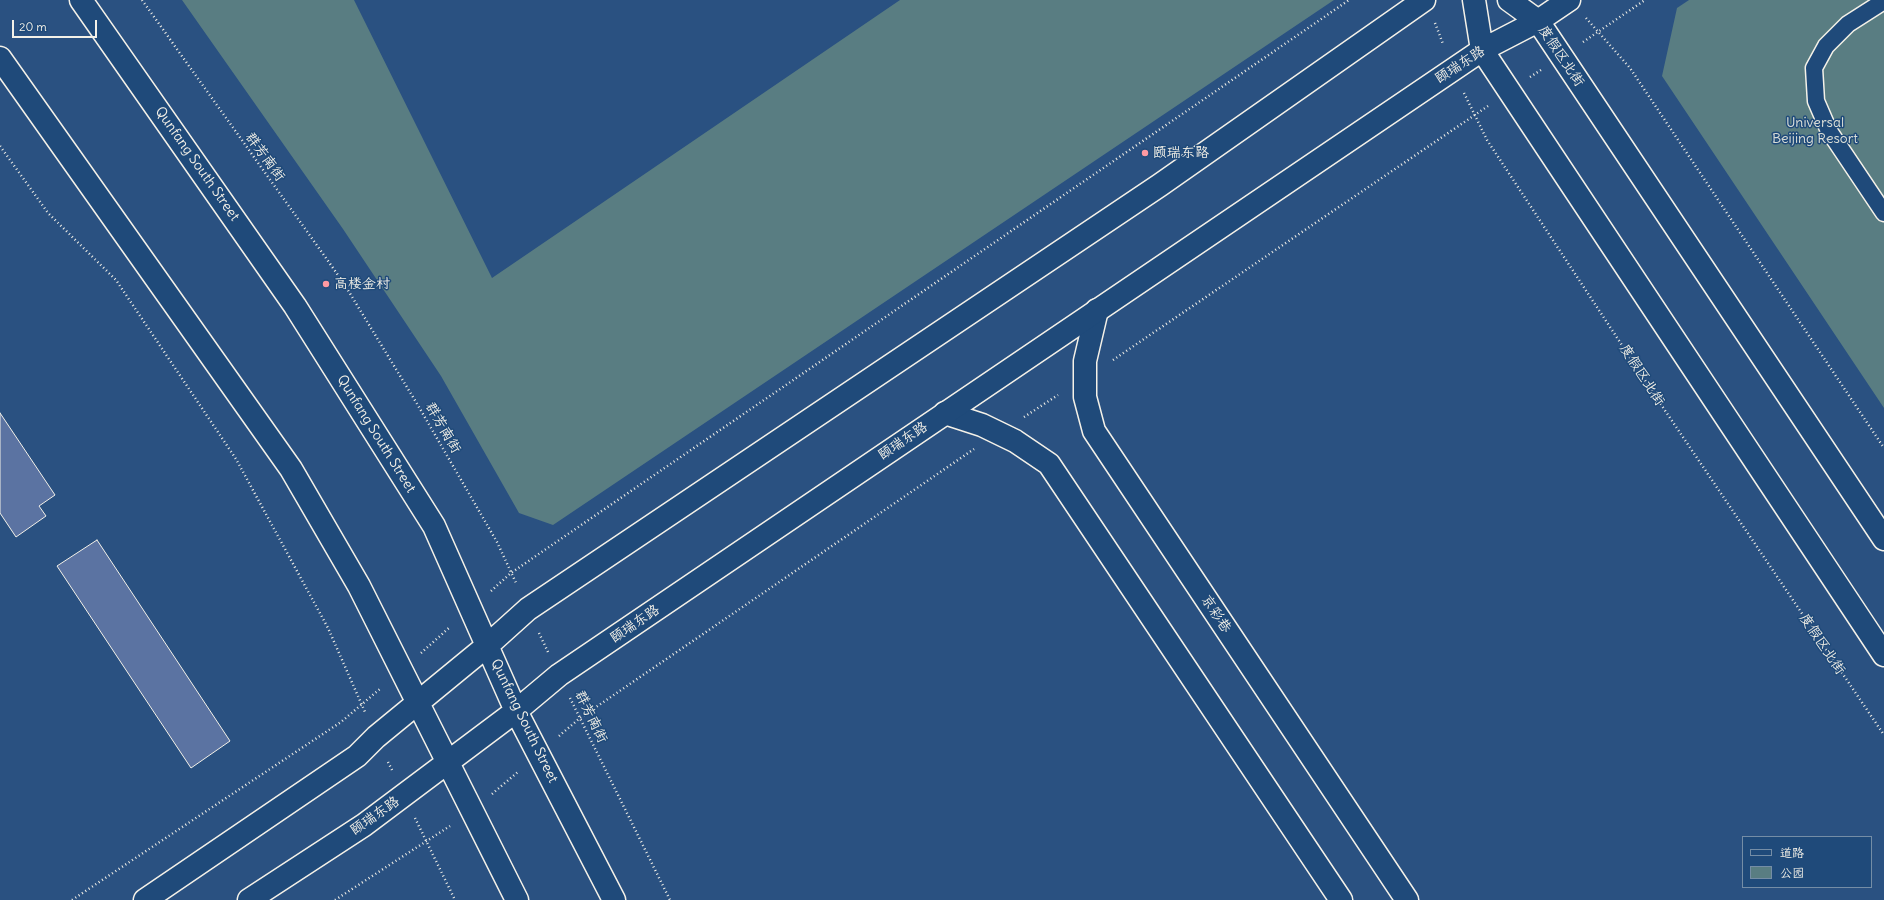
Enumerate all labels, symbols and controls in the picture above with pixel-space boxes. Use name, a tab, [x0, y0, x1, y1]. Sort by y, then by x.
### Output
scale bar	[14, 12, 99, 38]
text: 20 m	[19, 19, 47, 34]
street label: 度假区北街	[1534, 22, 1588, 90]
street label: 颐瑞东路	[1432, 43, 1488, 87]
street label: Qunfang South Street	[151, 104, 243, 224]
park label: Universal Beijing Resort	[1772, 115, 1858, 148]
street label: 群芳南街	[242, 129, 288, 185]
place label: 颐瑞东路	[1153, 145, 1209, 161]
marker: 颐瑞东路	[1140, 148, 1150, 158]
place label: 高楼金村	[334, 276, 390, 292]
marker: 高楼金村	[321, 279, 331, 289]
street label: 度假区北街	[1616, 341, 1668, 409]
street label: Qunfang South Street	[333, 372, 419, 496]
street label: 群芳南街	[422, 400, 464, 456]
street label: 颐瑞东路	[875, 418, 931, 464]
street label: 京彩巷	[1197, 592, 1235, 636]
street label: 颐瑞东路	[607, 601, 663, 647]
street label: 度假区北街	[1795, 610, 1849, 678]
street label: Qunfang South Street	[487, 656, 561, 786]
street label: 群芳南街	[571, 688, 611, 746]
street label: 颐瑞东路	[347, 793, 403, 839]
legend	[1742, 836, 1872, 888]
text: 道路	[1780, 845, 1804, 860]
text: 公园	[1780, 865, 1804, 880]

